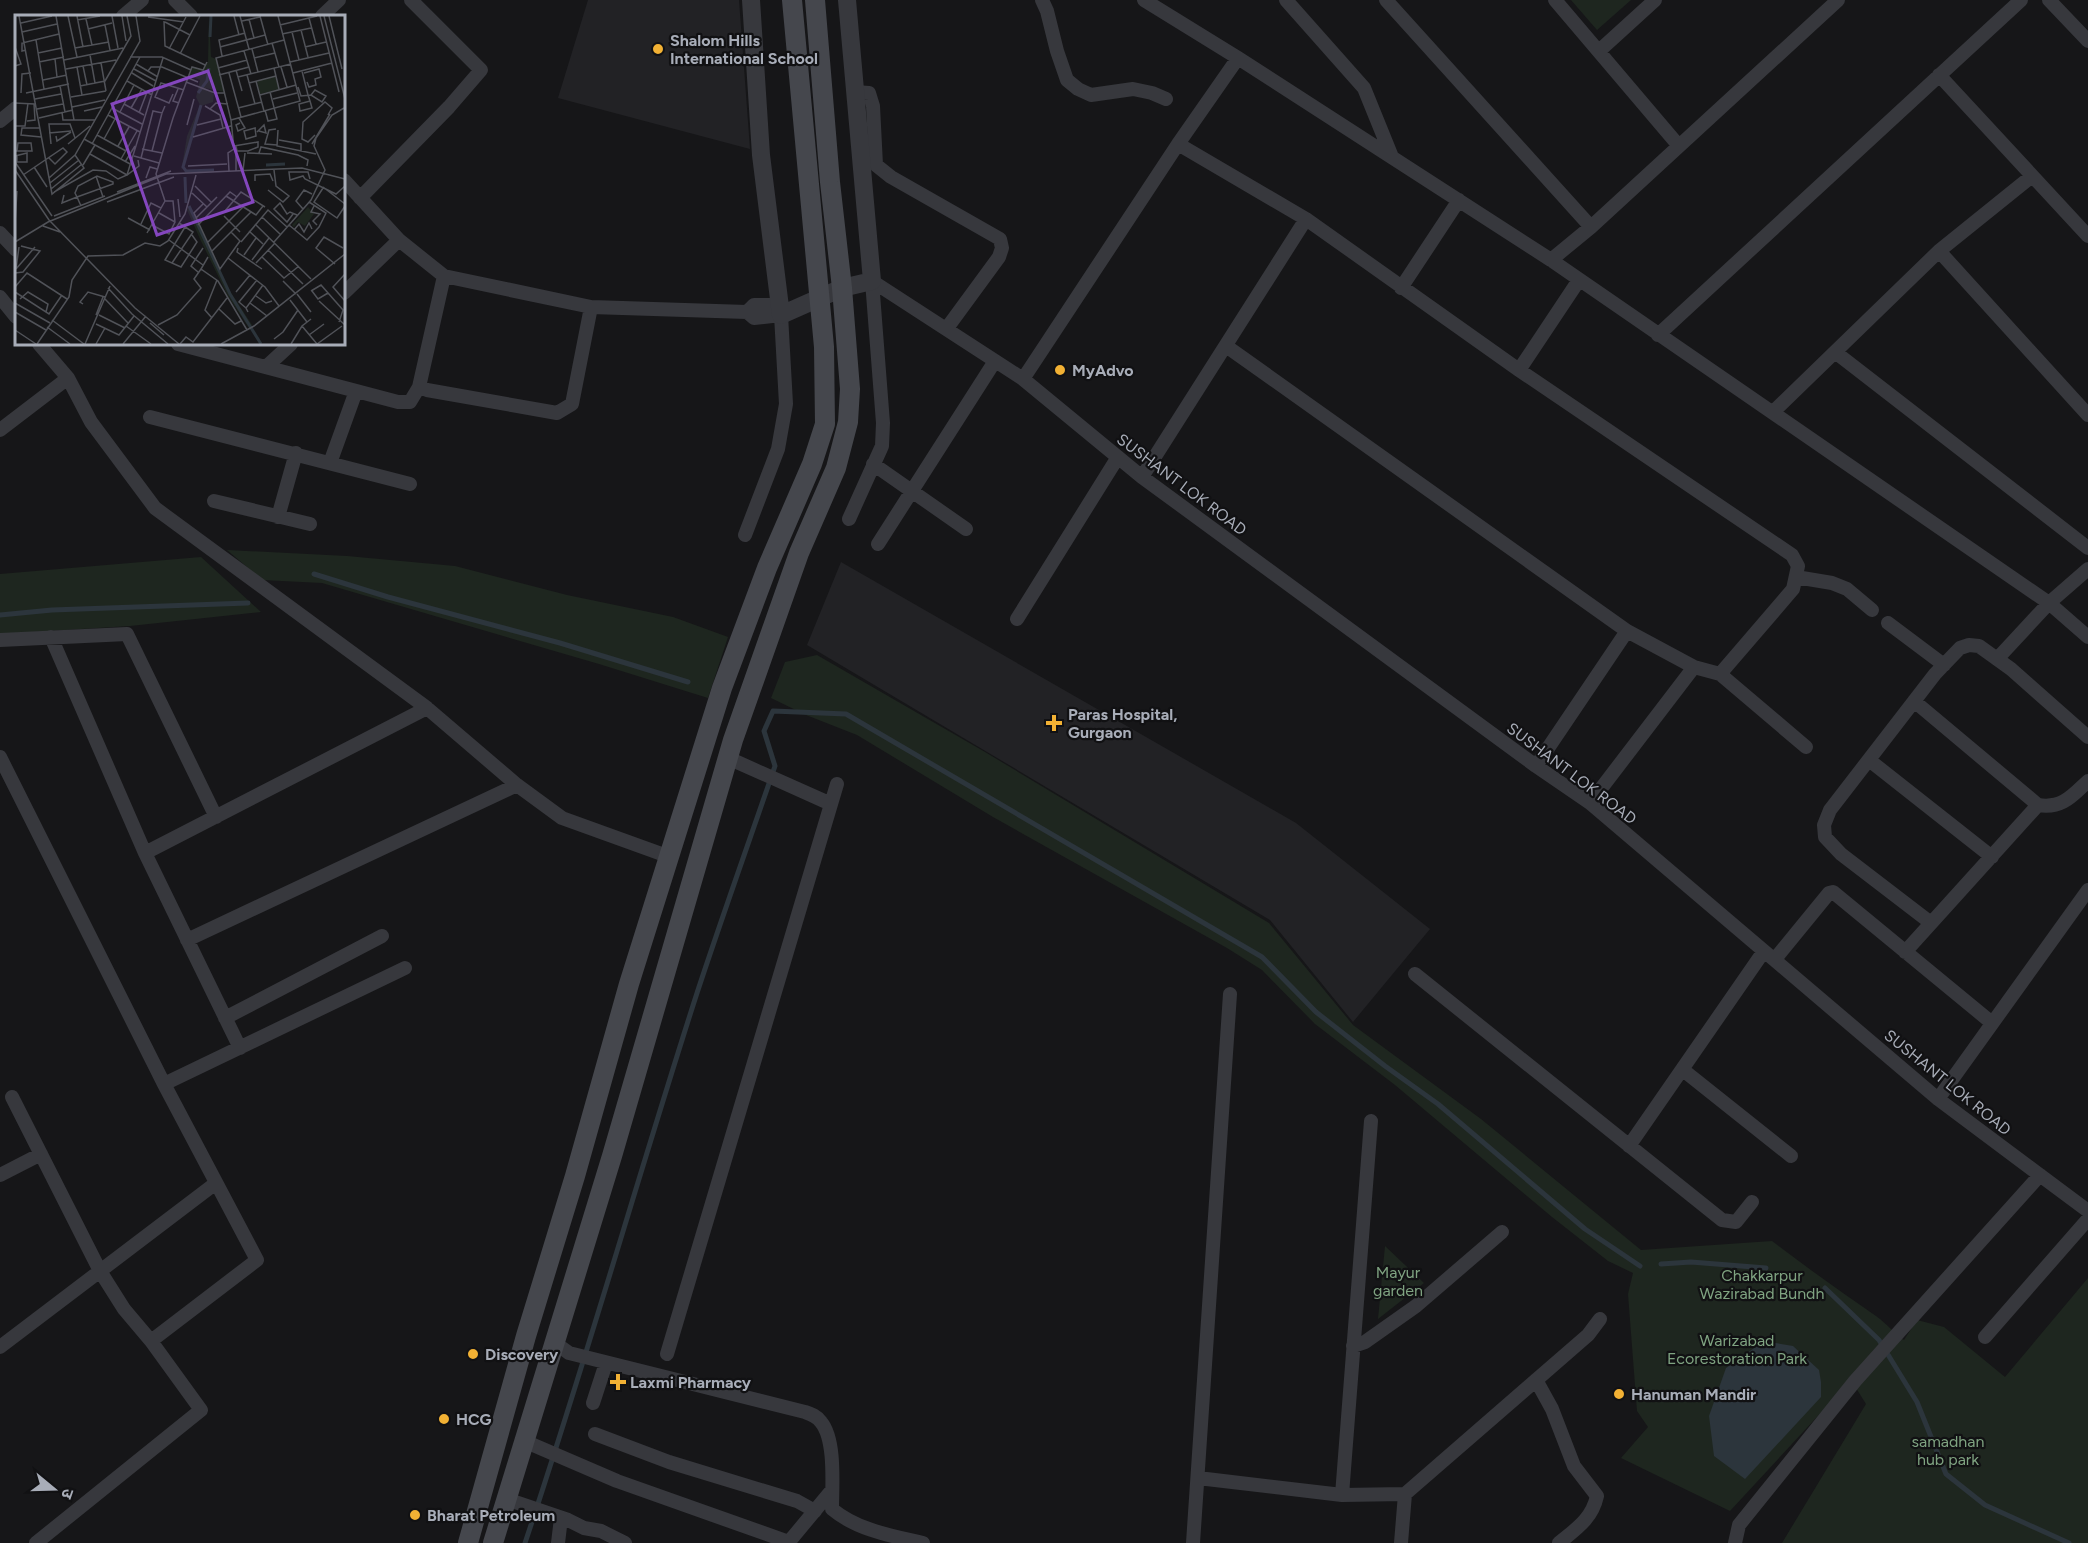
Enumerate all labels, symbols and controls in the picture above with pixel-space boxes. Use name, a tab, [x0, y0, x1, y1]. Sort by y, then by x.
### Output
inset map	[15, 15, 345, 345]
place label: Shalom Hills International School	[670, 31, 818, 68]
marker: Shalom Hills International School	[651, 42, 665, 56]
place label: MyAdvo	[1072, 361, 1134, 380]
marker: MyAdvo	[1053, 363, 1067, 377]
street label: SUSHANT LOK ROAD	[1113, 429, 1250, 539]
place label: Paras Hospital, Gurgaon	[1068, 705, 1177, 742]
marker: Paras Hospital, Gurgaon	[1045, 714, 1063, 732]
street label: SUSHANT LOK ROAD	[1503, 718, 1640, 828]
street label: SUSHANT LOK ROAD	[1881, 1025, 2015, 1139]
park label: Mayur garden	[1373, 1263, 1423, 1300]
park label: Chakkarpur Wazirabad Bundh	[1700, 1266, 1824, 1303]
park label: Warizabad Ecorestoration Park	[1667, 1331, 1807, 1368]
place label: Discovery	[485, 1345, 559, 1364]
marker: Discovery	[466, 1347, 480, 1361]
place label: Laxmi Pharmacy	[630, 1373, 752, 1392]
marker: Laxmi Pharmacy	[611, 1375, 625, 1389]
place label: Hanuman Mandir	[1631, 1385, 1756, 1404]
marker: Hanuman Mandir	[1612, 1387, 1626, 1401]
place label: HCG	[456, 1410, 492, 1429]
marker: HCG	[437, 1412, 451, 1426]
park label: samadhan hub park	[1912, 1432, 1984, 1469]
north arrow	[24, 1459, 84, 1519]
text: उ	[57, 1486, 78, 1502]
place label: Bharat Petroleum	[427, 1506, 555, 1525]
marker: Bharat Petroleum	[408, 1508, 422, 1522]

